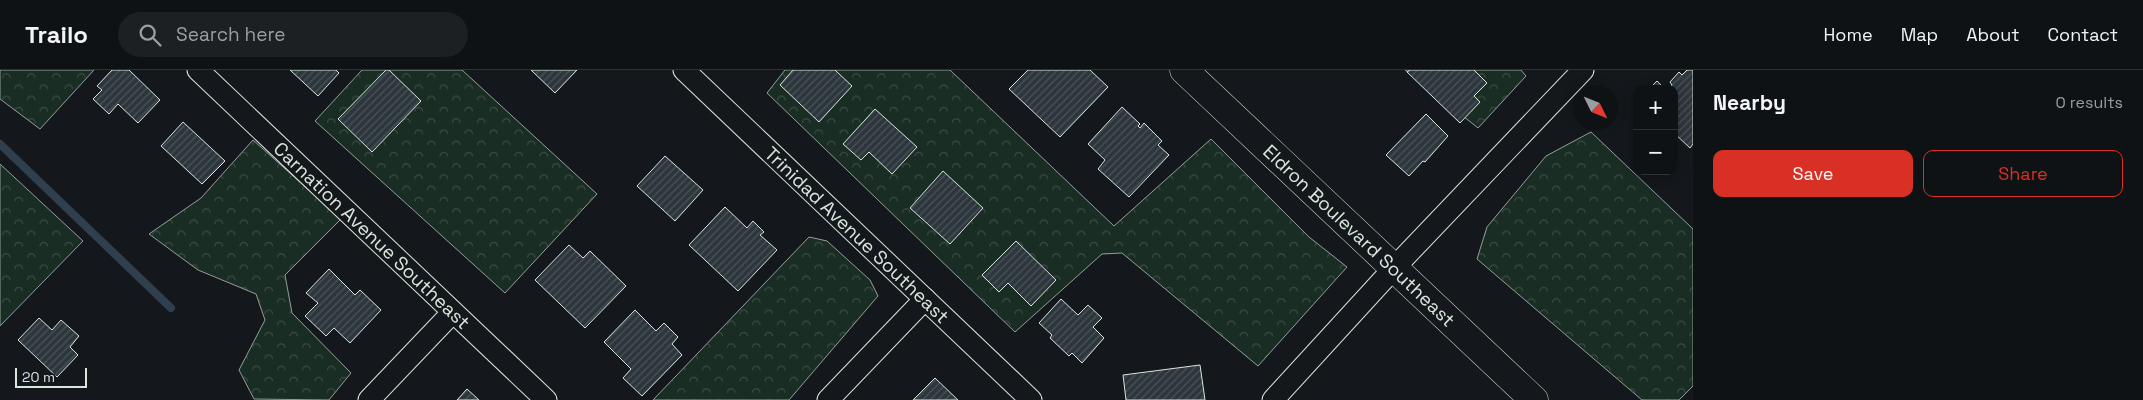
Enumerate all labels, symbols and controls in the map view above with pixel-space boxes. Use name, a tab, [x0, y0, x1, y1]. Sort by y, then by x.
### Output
search box	[118, 12, 468, 57]
text: Trailo	[25, 19, 88, 50]
icon: search	[136, 21, 164, 49]
text: Search here	[176, 22, 286, 47]
text: Home	[1824, 23, 1873, 46]
text: Map	[1901, 23, 1938, 46]
text: About	[1966, 23, 2020, 46]
text: Contact	[2048, 23, 2118, 46]
north arrow	[1573, 85, 1618, 130]
map controls	[1633, 85, 1678, 175]
button: +	[1633, 85, 1678, 130]
text: Nearby	[1713, 89, 1786, 116]
text: 0 results	[2055, 92, 2123, 113]
button: −	[1633, 130, 1678, 175]
street label: Carnation Avenue Southeast	[268, 136, 475, 335]
street label: Eldron Boulevard Southeast	[1258, 139, 1460, 332]
street label: Trinidad Avenue Southeast	[759, 141, 955, 329]
button: Save	[1713, 150, 1913, 197]
button: Share	[1923, 150, 2123, 197]
scale bar	[15, 365, 88, 388]
text: 20 m	[22, 368, 55, 386]

